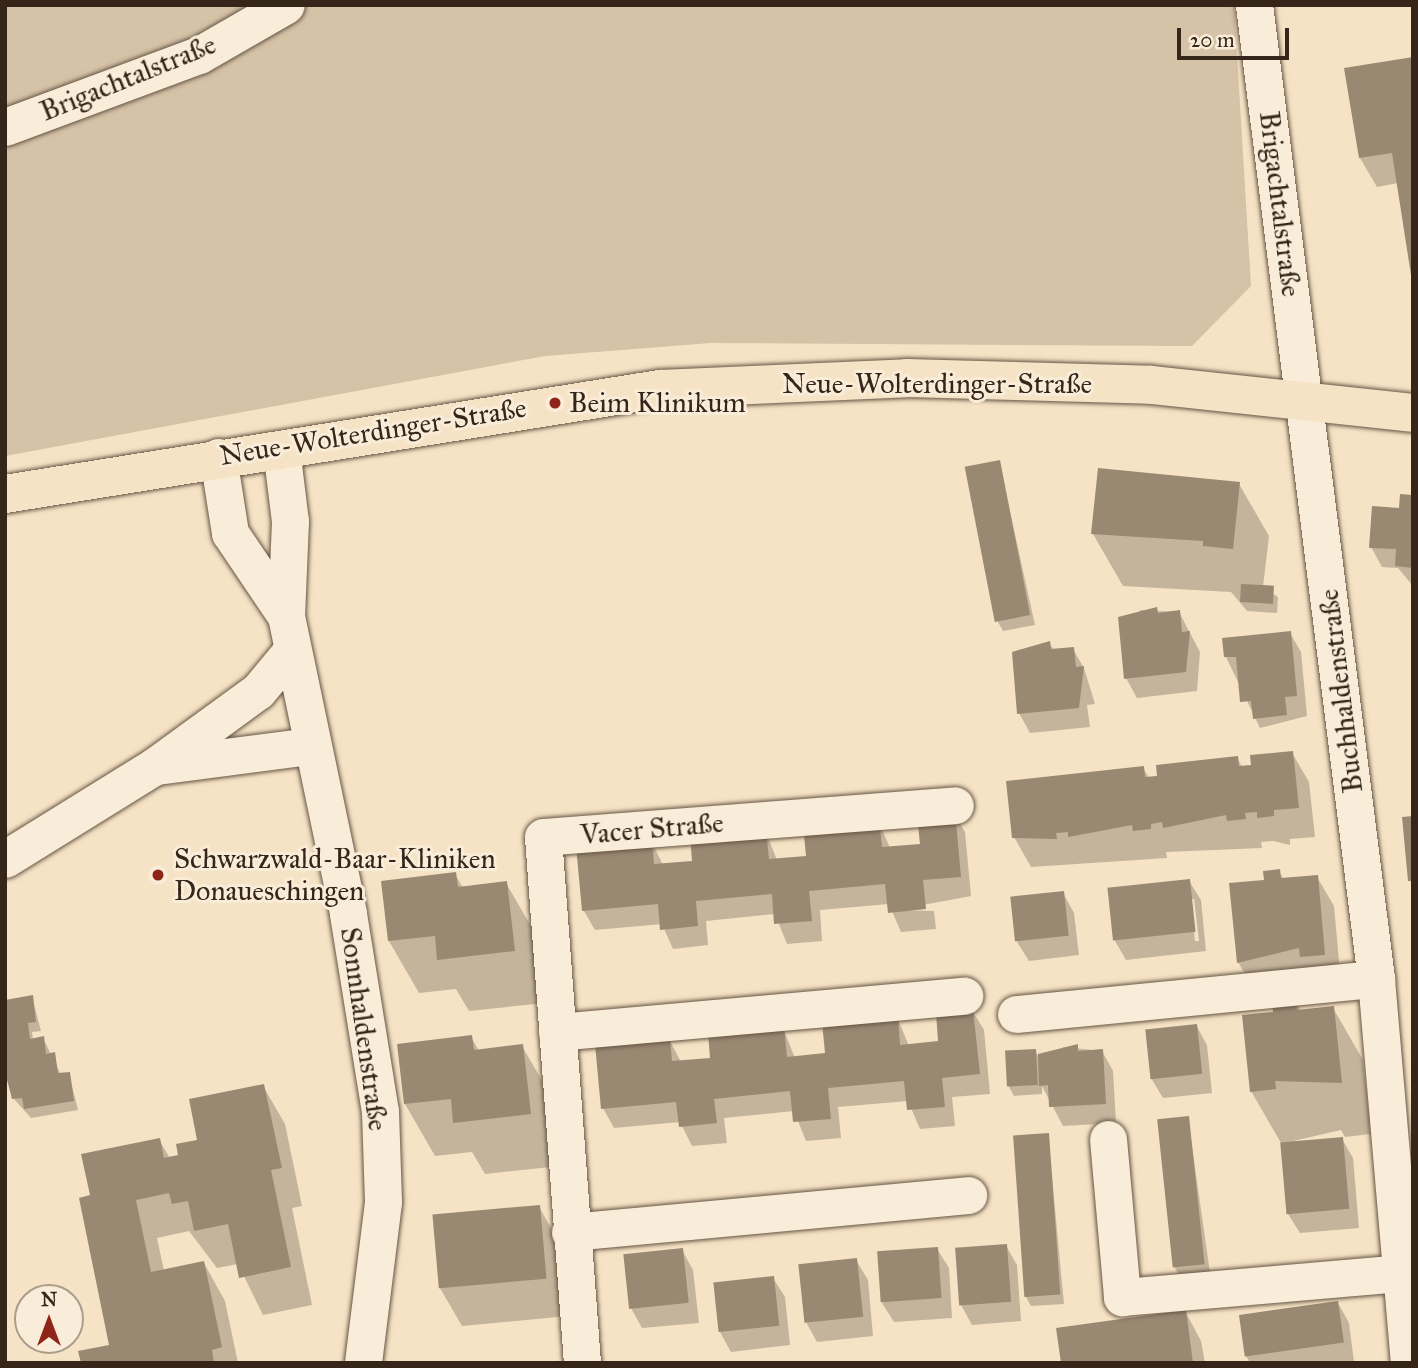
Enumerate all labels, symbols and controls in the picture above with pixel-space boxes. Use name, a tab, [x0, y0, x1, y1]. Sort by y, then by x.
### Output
scale bar	[1180, 14, 1292, 58]
street label: Brigachtalstraße	[35, 27, 221, 129]
text: 20 m	[1190, 27, 1235, 53]
street label: Brigachtalstraße	[1252, 109, 1308, 299]
street label: Neue-Wolterdinger-Straße	[782, 367, 1092, 401]
place label: Beim Klinikum	[569, 386, 746, 420]
street label: Neue-Wolterdinger-Straße	[217, 391, 529, 473]
marker: Beim Klinikum	[547, 395, 563, 411]
street label: Buchhaldenstraße	[1312, 587, 1370, 795]
street label: Vacer Straße	[579, 806, 725, 852]
place label: Schwarzwald-Baar-Kliniken Donaueschingen	[174, 842, 496, 908]
marker: Schwarzwald-Baar-Kliniken Donaueschingen	[148, 865, 168, 885]
street label: Sonnhaldenstraße	[333, 925, 395, 1133]
north arrow	[14, 1284, 84, 1354]
text: N	[41, 1288, 57, 1311]

